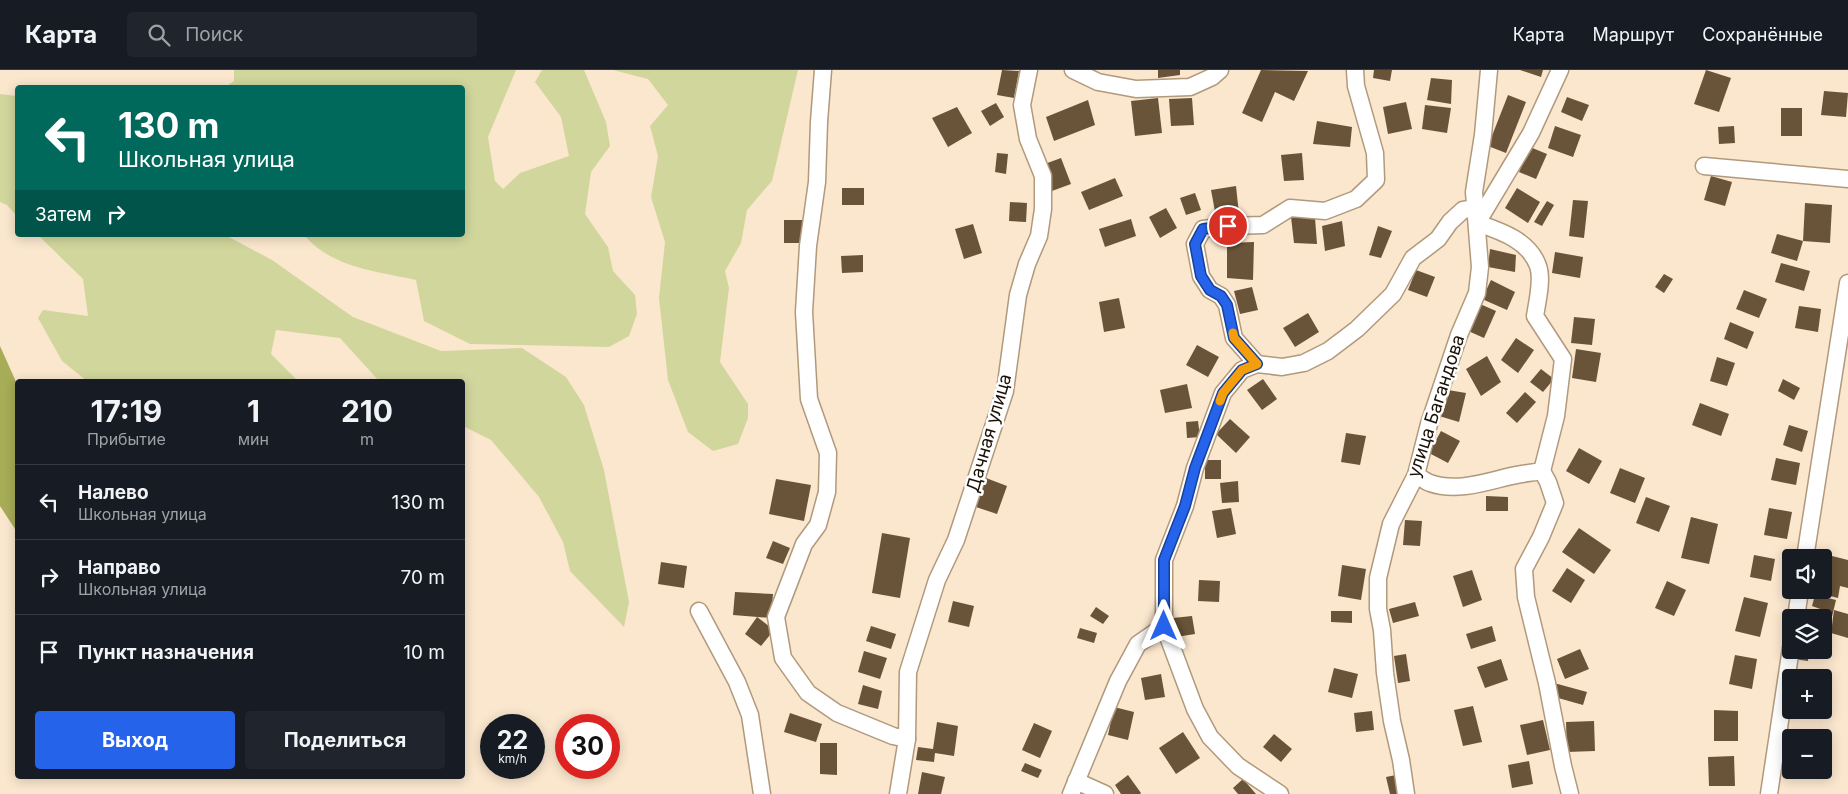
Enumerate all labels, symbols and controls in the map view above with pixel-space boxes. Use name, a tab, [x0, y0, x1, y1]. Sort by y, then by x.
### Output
search box	[127, 12, 477, 57]
text: Карта	[25, 20, 97, 49]
icon: search	[145, 21, 173, 49]
text: Поиск	[185, 23, 243, 46]
text: Карта	[1513, 24, 1565, 45]
text: Маршрут	[1593, 24, 1674, 45]
text: Сохранённые	[1702, 24, 1823, 45]
text: 130 m	[118, 104, 220, 146]
icon: left	[35, 105, 100, 170]
text: Школьная улица	[118, 146, 295, 172]
icon: right	[102, 200, 130, 228]
text: Затем	[35, 203, 92, 226]
pin	[1207, 205, 1249, 247]
icon: arrive	[1214, 212, 1242, 240]
street label: улица Багандова	[1403, 332, 1469, 480]
street label: Дачная улица	[962, 371, 1015, 494]
text: 17:19	[90, 393, 162, 429]
text: 1	[247, 393, 260, 429]
text: 210	[341, 393, 393, 429]
text: Прибытие	[87, 429, 166, 449]
text: мин	[238, 429, 269, 449]
text: m	[360, 429, 374, 449]
text: Налево	[78, 481, 149, 504]
icon: left	[35, 488, 63, 516]
text: 130 m	[392, 491, 445, 514]
text: Школьная улица	[78, 504, 207, 524]
map controls	[1782, 549, 1832, 779]
button: sound	[1782, 549, 1832, 599]
text: Направо	[78, 556, 161, 579]
icon: right	[35, 563, 63, 591]
text: 70 m	[401, 566, 445, 589]
text: Школьная улица	[78, 579, 207, 599]
position arrow	[1137, 599, 1189, 651]
button: layers	[1782, 609, 1832, 659]
icon: arrive	[35, 638, 63, 666]
text: Пункт назначения	[78, 641, 254, 664]
text: 10 m	[403, 641, 445, 664]
button: +	[1782, 669, 1832, 719]
button: Выход	[35, 711, 235, 769]
button: Поделиться	[245, 711, 445, 769]
speed limit sign: 30	[555, 714, 620, 779]
text: 22	[497, 725, 528, 755]
button: −	[1782, 729, 1832, 779]
text: km/h	[498, 751, 527, 766]

